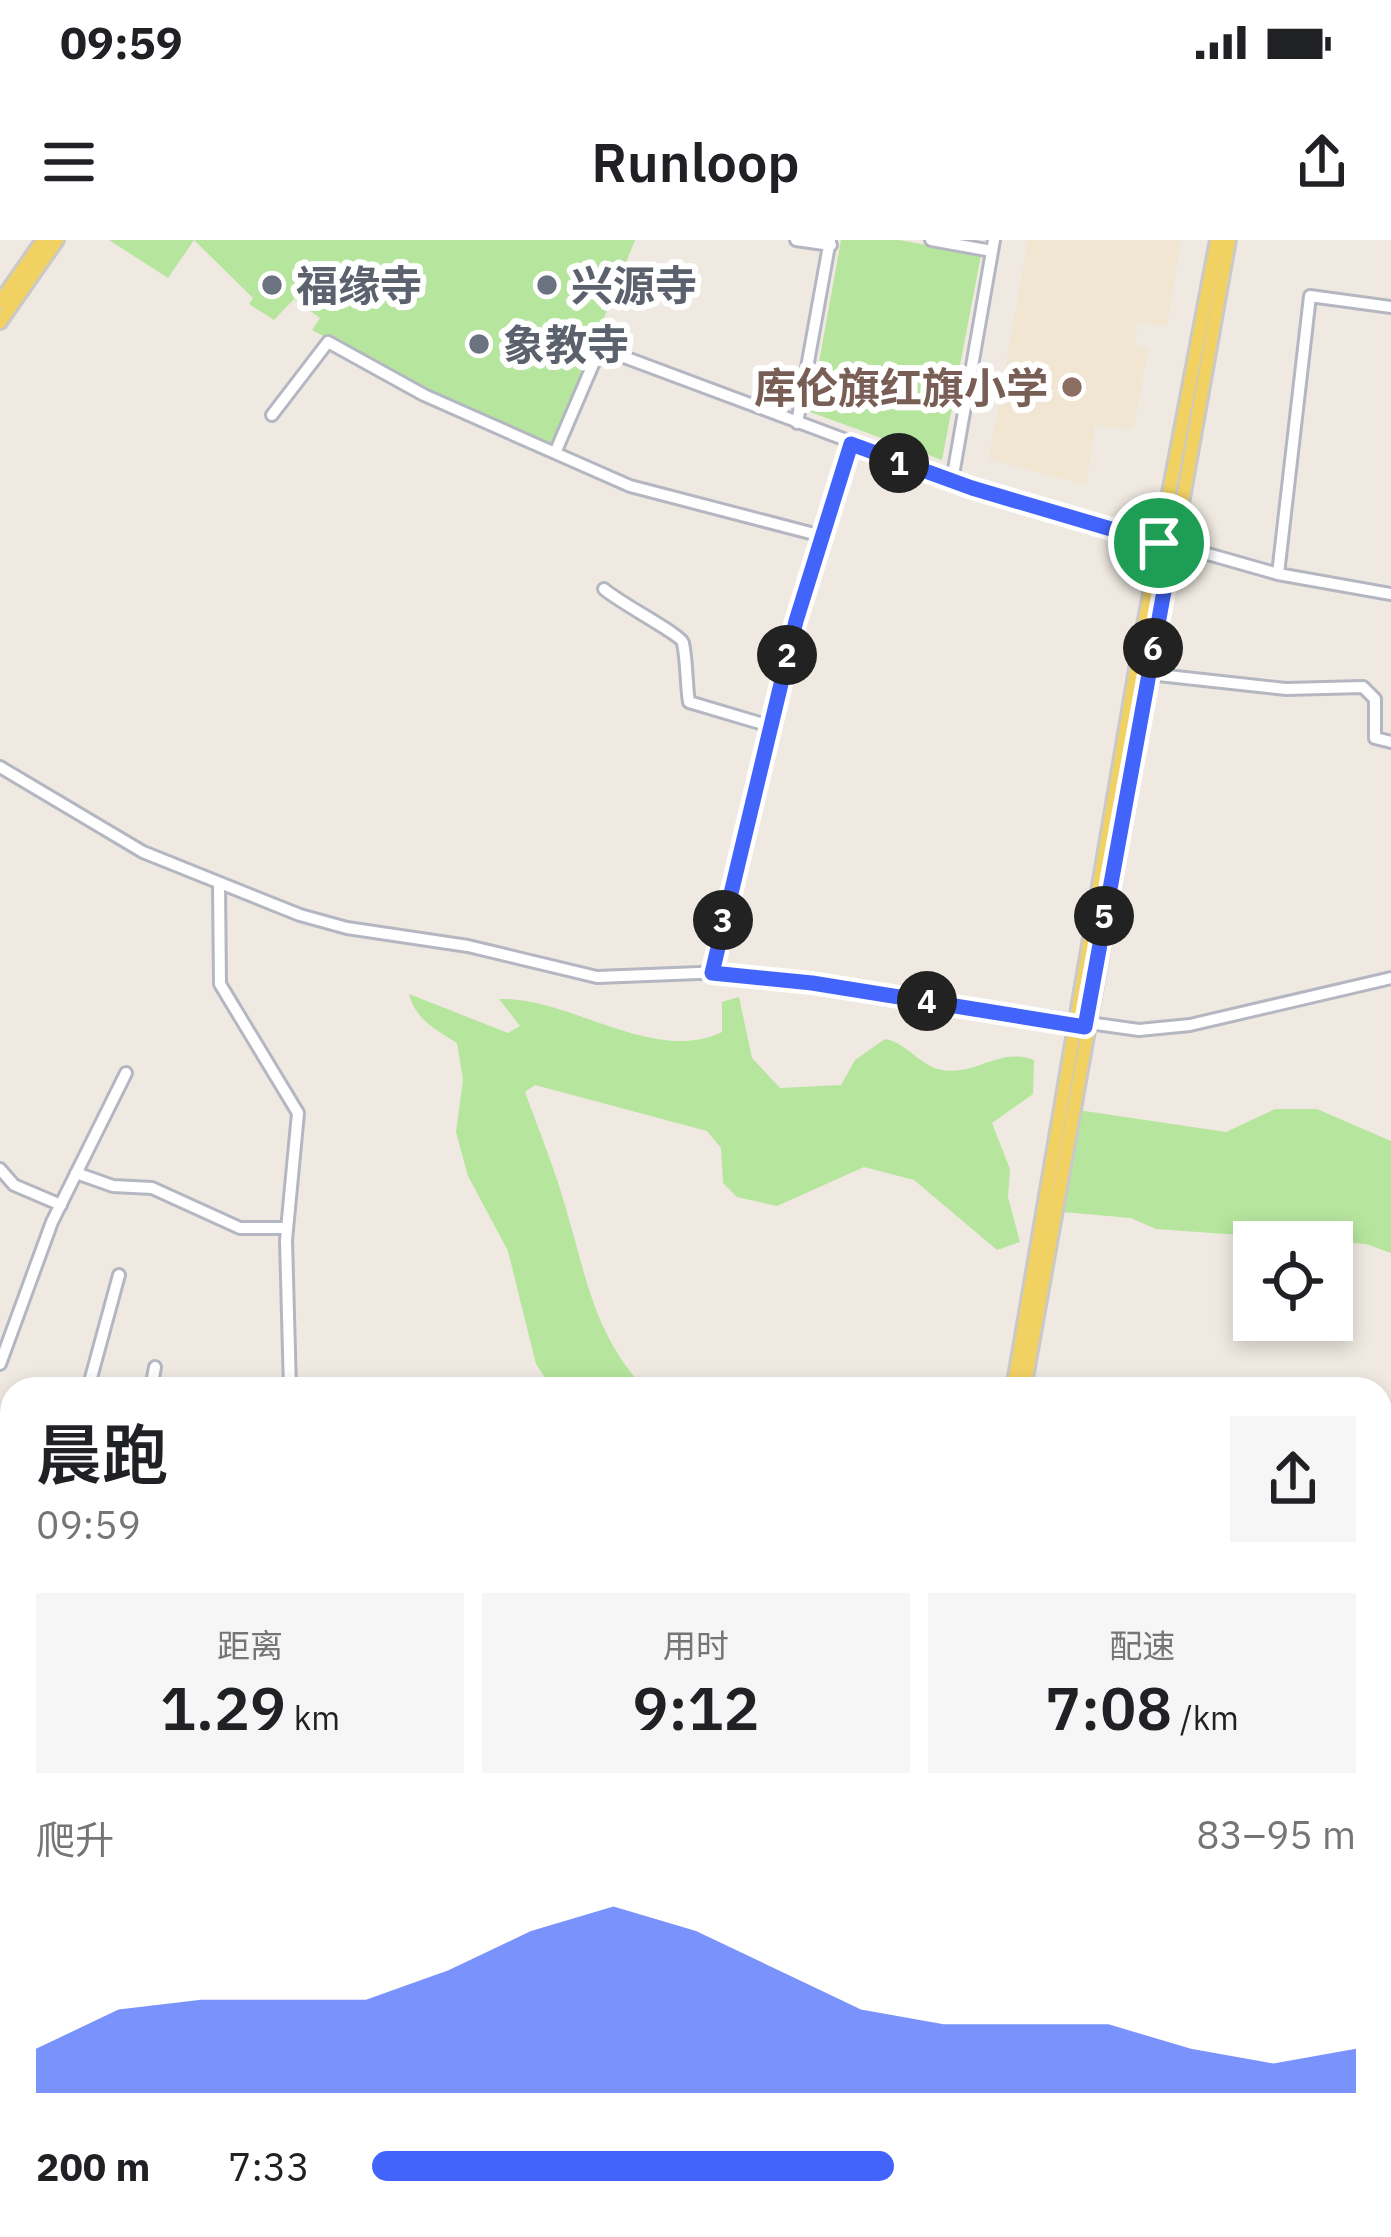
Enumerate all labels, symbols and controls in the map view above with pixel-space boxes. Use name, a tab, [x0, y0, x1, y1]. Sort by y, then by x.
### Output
text: 09:59	[60, 13, 183, 71]
text: Runloop	[591, 127, 800, 197]
icon: menu	[36, 129, 102, 195]
icon: share	[1289, 129, 1355, 195]
place label: 福缘寺	[296, 258, 422, 313]
place label: 兴源寺	[571, 258, 697, 313]
marker: 福缘寺	[259, 272, 285, 298]
marker: 兴源寺	[534, 272, 560, 298]
place label: 象教寺	[503, 317, 629, 372]
marker: 象教寺	[466, 331, 492, 357]
place label: 库伦旗红旗小学	[754, 360, 1048, 415]
marker: 库伦旗红旗小学	[1059, 374, 1085, 400]
pin: 1	[869, 433, 929, 493]
text: 1	[889, 441, 909, 484]
pin	[1108, 492, 1210, 594]
icon: arrive	[1126, 510, 1192, 576]
pin: 6	[1123, 618, 1183, 678]
pin: 2	[757, 625, 817, 685]
text: 6	[1143, 626, 1163, 669]
text: 2	[777, 633, 797, 676]
pin: 5	[1074, 886, 1134, 946]
pin: 3	[693, 890, 753, 950]
text: 5	[1094, 894, 1114, 937]
text: 3	[713, 898, 733, 941]
pin: 4	[897, 971, 957, 1031]
text: 4	[917, 979, 937, 1022]
map controls	[1233, 1221, 1353, 1341]
button: locate	[1233, 1221, 1353, 1341]
text: 晨跑	[36, 1411, 168, 1497]
button: share	[1230, 1416, 1356, 1542]
text: 09:59	[36, 1499, 141, 1550]
text: 距离	[217, 1624, 283, 1667]
text: 用时	[663, 1624, 729, 1667]
text: 配速	[1109, 1624, 1175, 1667]
text: 1.29	[160, 1668, 286, 1747]
text: 9:12	[632, 1668, 760, 1747]
text: 7:08	[1045, 1668, 1172, 1747]
text: km	[286, 1696, 340, 1739]
text: /km	[1172, 1696, 1239, 1739]
text: 83–95 m	[1196, 1809, 1356, 1860]
text: 爬升	[36, 1814, 114, 1865]
text: 200 m	[36, 2141, 150, 2192]
text: 7:33	[228, 2141, 310, 2192]

